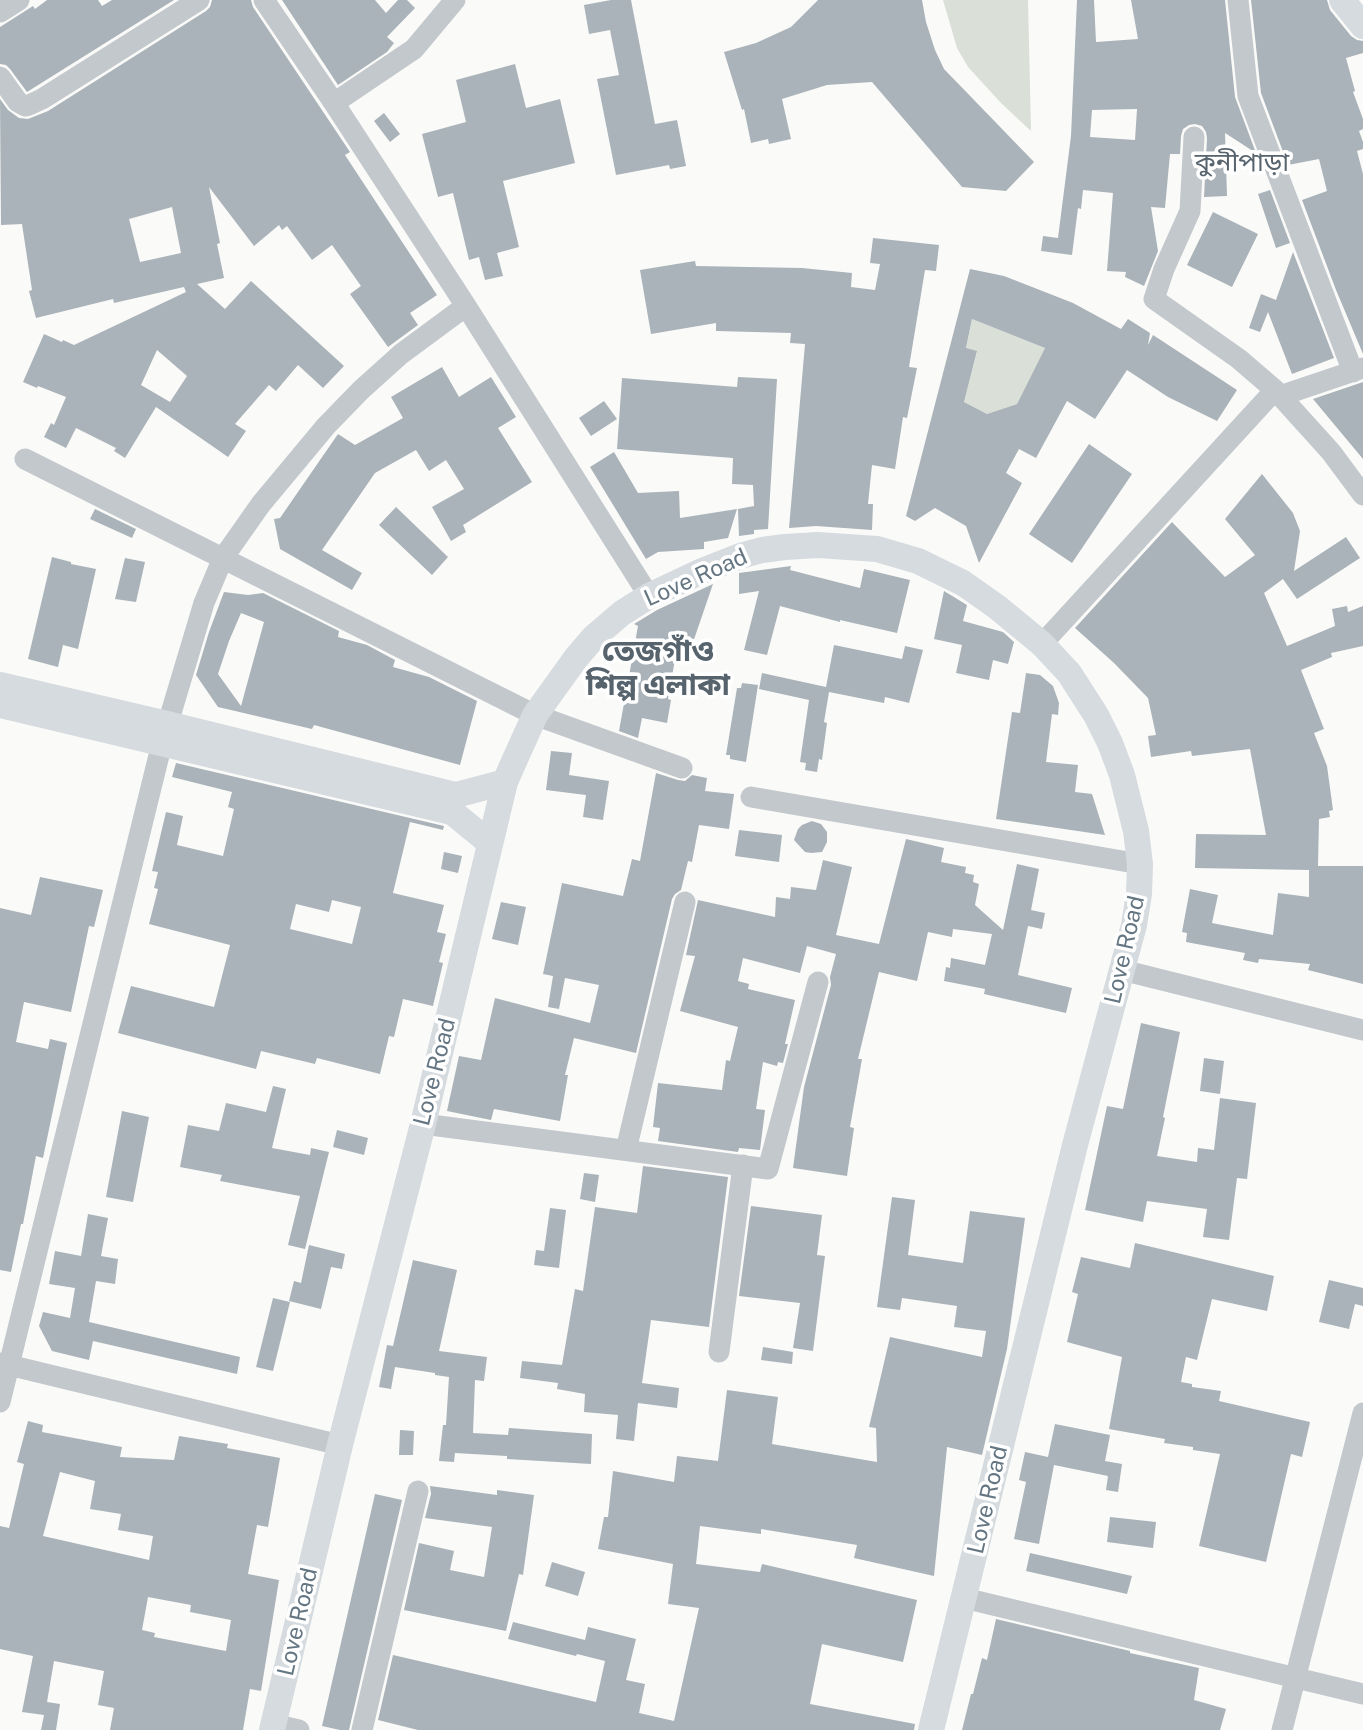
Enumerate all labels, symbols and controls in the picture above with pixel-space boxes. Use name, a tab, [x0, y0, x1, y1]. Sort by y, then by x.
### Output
district label: কুনীপাড়া	[1195, 147, 1289, 179]
street label: Love Road	[640, 543, 752, 613]
district label: তেজগাঁও শিল্প এলাকা	[586, 634, 730, 704]
street label: Love Road	[1099, 893, 1151, 1007]
street label: Love Road	[408, 1015, 462, 1129]
street label: Love Road	[962, 1443, 1014, 1557]
street label: Love Road	[272, 1565, 324, 1679]

